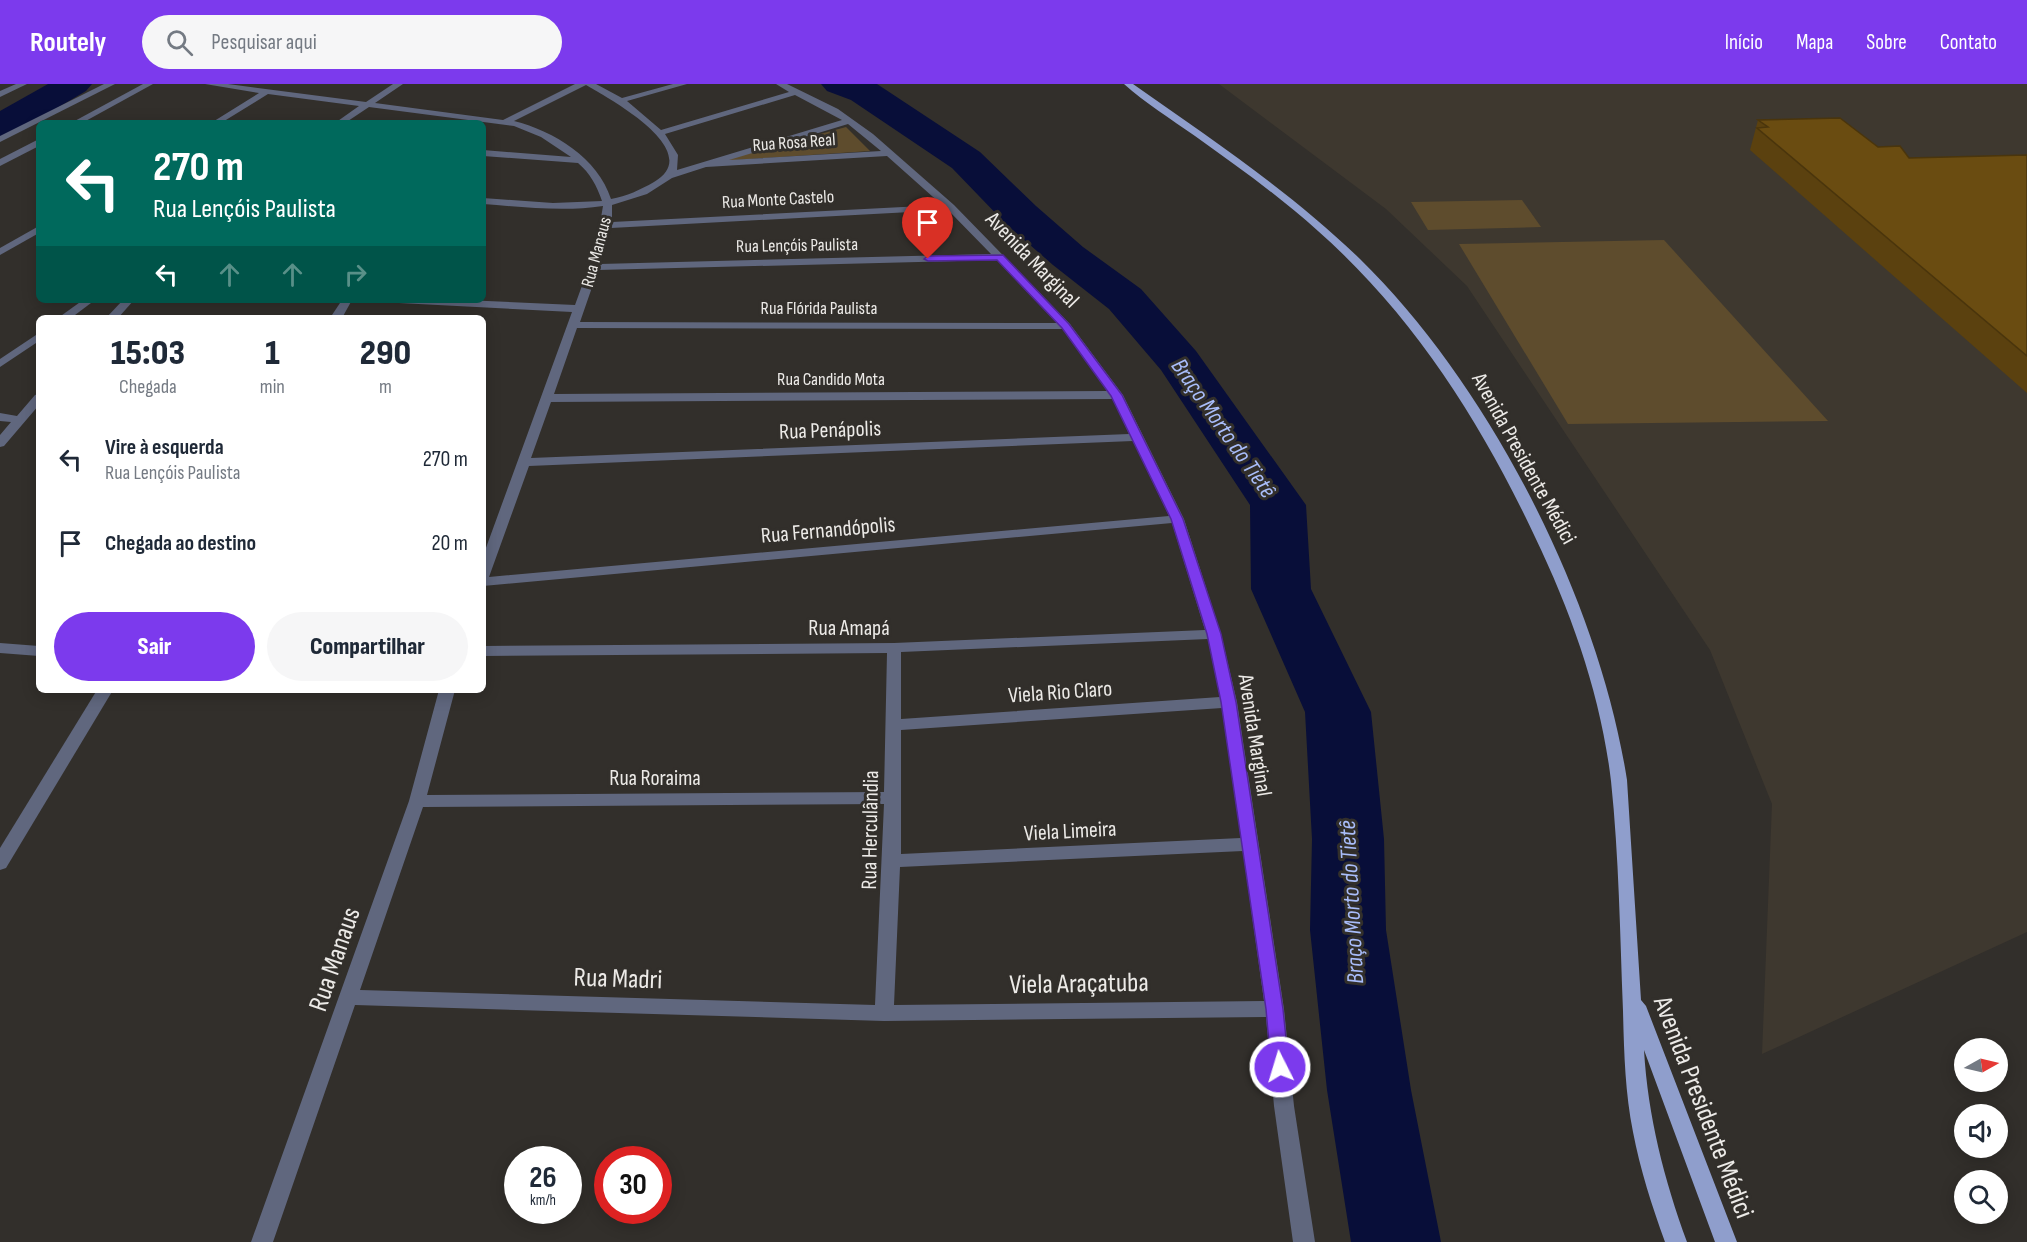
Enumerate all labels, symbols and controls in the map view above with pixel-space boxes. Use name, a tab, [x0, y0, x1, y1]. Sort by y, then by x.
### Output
search box	[142, 15, 562, 69]
text: Routely	[30, 26, 106, 59]
icon: search	[163, 26, 196, 59]
text: Pesquisar aqui	[211, 29, 317, 56]
text: Início	[1725, 30, 1763, 55]
text: Mapa	[1796, 30, 1833, 55]
text: Sobre	[1866, 30, 1907, 55]
text: Contato	[1940, 30, 1997, 55]
street label: Rua Rosa Real	[752, 129, 836, 156]
text: 270 m	[153, 142, 244, 193]
icon: left	[54, 144, 132, 222]
street label: Rua Monte Castelo	[721, 186, 835, 213]
text: Rua Lençóis Paulista	[153, 193, 336, 225]
pin	[902, 197, 953, 259]
icon: arrive	[911, 206, 944, 239]
street label: Avenida Marginal	[979, 206, 1084, 314]
street label: Rua Manaus	[577, 215, 616, 290]
street label: Rua Lençóis Paulista	[736, 234, 858, 257]
icon: left	[150, 258, 183, 291]
icon: ahead	[213, 258, 246, 291]
icon: ahead	[276, 258, 309, 291]
icon: right	[339, 258, 372, 291]
street label: Rua Flórida Paulista	[761, 298, 877, 319]
text: 15:03	[111, 332, 185, 375]
text: 1	[265, 332, 280, 375]
text: 290	[360, 332, 411, 375]
water label: Braço Morto do Tietê	[1165, 353, 1282, 504]
street label: Avenida Presidente Médici	[1465, 368, 1582, 549]
street label: Rua Candido Mota	[777, 369, 885, 390]
text: Chegada	[119, 375, 177, 399]
text: min	[260, 375, 285, 399]
text: m	[379, 375, 392, 399]
street label: Rua Penápolis	[779, 415, 882, 446]
text: Vire à esquerda	[105, 434, 224, 461]
icon: left	[54, 443, 87, 476]
text: 270 m	[423, 446, 468, 473]
text: Rua Lençóis Paulista	[105, 461, 241, 485]
street label: Rua Fernandópolis	[760, 511, 897, 550]
icon: arrive	[54, 527, 87, 560]
text: Chegada ao destino	[105, 530, 256, 557]
text: 20 m	[432, 530, 468, 557]
button: Sair	[54, 612, 255, 681]
button: Compartilhar	[267, 612, 468, 681]
street label: Rua Amapá	[808, 615, 890, 642]
street label: Avenida Marginal	[1231, 671, 1277, 798]
street label: Viela Rio Claro	[1007, 675, 1113, 710]
street label: Rua Roraima	[609, 765, 701, 792]
street label: Rua Herculândia	[856, 770, 885, 890]
street label: Viela Limeira	[1023, 816, 1117, 847]
water label: Braço Morto do Tietê	[1333, 819, 1370, 985]
street label: Rua Manaus	[302, 903, 368, 1016]
street label: Rua Madri	[573, 961, 663, 997]
street label: Viela Araçatuba	[1009, 967, 1149, 1001]
street label: Avenida Presidente Médici	[1646, 991, 1760, 1223]
position arrow	[1248, 1035, 1312, 1099]
north arrow	[1954, 1038, 2008, 1092]
map controls	[1954, 1038, 2008, 1224]
button: sound	[1954, 1104, 2008, 1158]
speed limit sign: 30	[594, 1146, 672, 1224]
text: 26	[529, 1160, 557, 1196]
button: search	[1954, 1170, 2008, 1224]
text: km/h	[530, 1191, 556, 1210]

